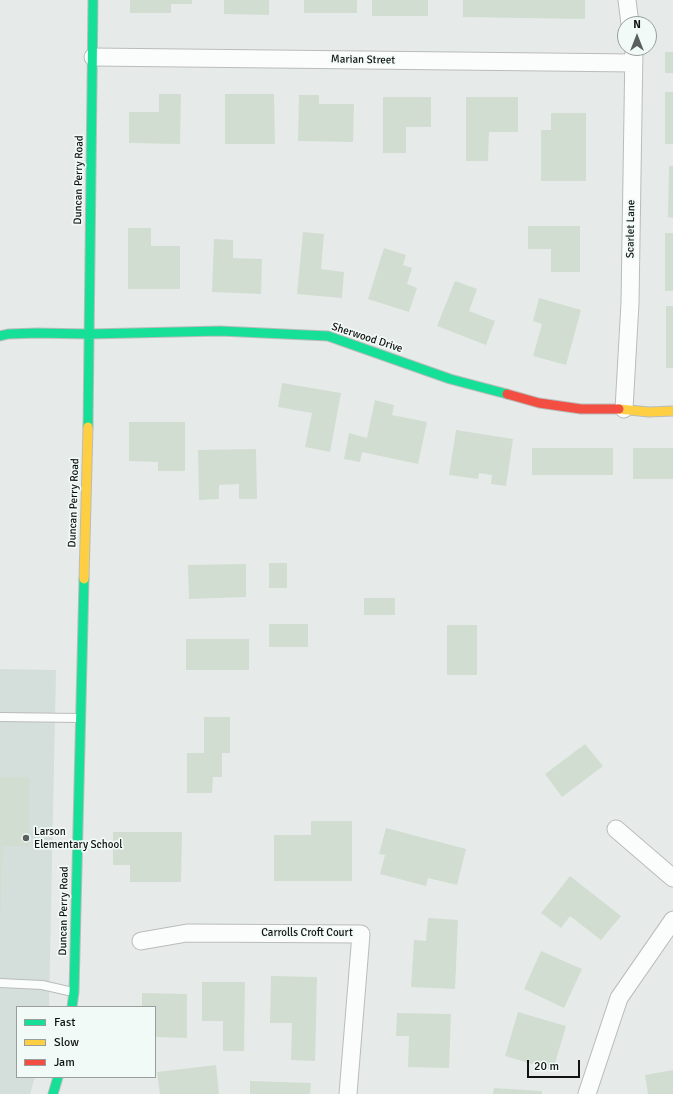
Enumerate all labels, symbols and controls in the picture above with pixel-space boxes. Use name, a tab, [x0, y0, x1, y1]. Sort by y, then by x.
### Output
north arrow	[617, 16, 657, 56]
text: N	[633, 18, 641, 31]
street label: Marian Street	[331, 53, 395, 67]
street label: Duncan Perry Road	[72, 135, 86, 225]
street label: Scarlet Lane	[624, 200, 638, 258]
street label: Sherwood Drive	[330, 320, 404, 356]
street label: Duncan Perry Road	[66, 458, 82, 548]
place label: Larson Elementary School	[34, 825, 122, 851]
marker: Larson Elementary School	[21, 833, 31, 843]
street label: Duncan Perry Road	[57, 866, 71, 956]
street label: Carrolls Croft Court	[261, 926, 353, 940]
legend	[16, 1006, 156, 1078]
text: Fast	[54, 1015, 75, 1030]
text: Slow	[54, 1035, 79, 1050]
scale bar	[529, 1052, 582, 1078]
text: Jam	[54, 1055, 75, 1070]
text: 20 m	[534, 1059, 559, 1074]

